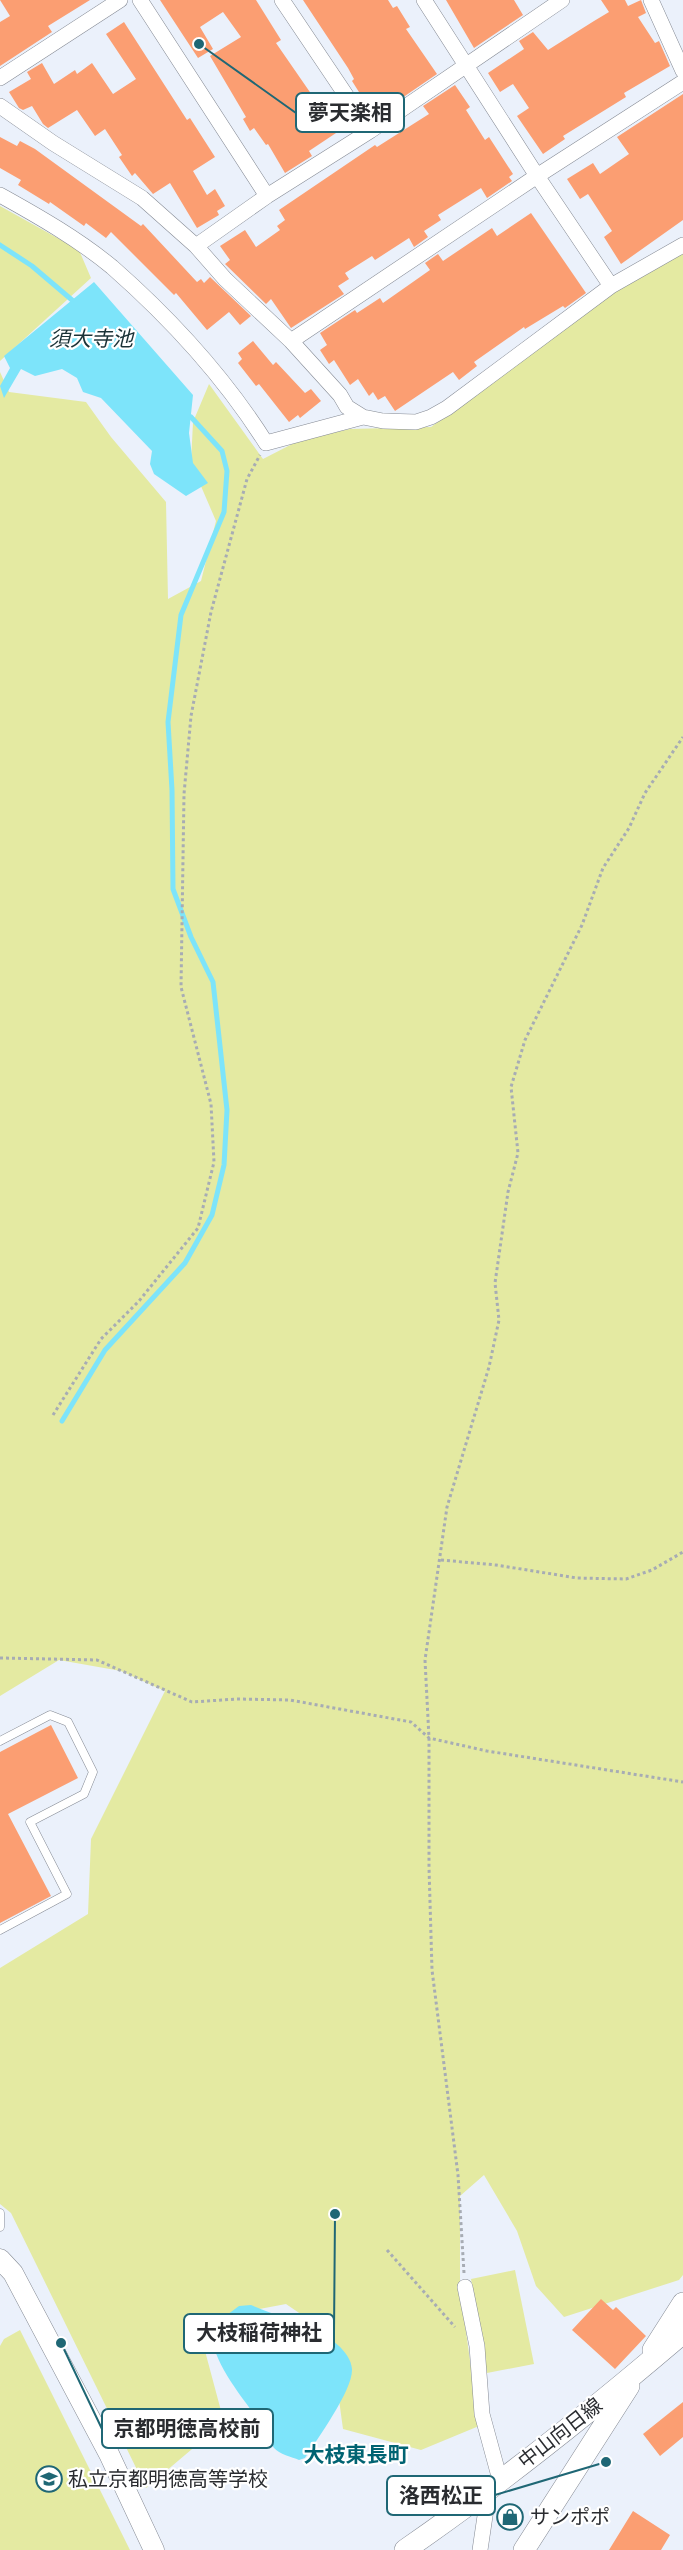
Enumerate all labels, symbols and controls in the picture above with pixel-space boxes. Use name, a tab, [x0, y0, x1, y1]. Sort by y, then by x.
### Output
callout: 夢天楽相	[296, 93, 404, 132]
text: 夢天楽相	[308, 99, 392, 126]
water label: 須大寺池	[49, 325, 135, 352]
callout: 大枝稲荷神社	[184, 2314, 334, 2353]
text: 大枝稲荷神社	[196, 2319, 322, 2346]
street label: 中山向日線	[513, 2392, 607, 2474]
callout: 京都明徳高校前	[102, 2409, 273, 2448]
text: 京都明徳高校前	[114, 2415, 261, 2442]
district label: 大枝東長町	[304, 2441, 409, 2468]
school or university icon: 私立京都明徳高等学校	[34, 2464, 64, 2494]
place label: 私立京都明徳高等学校	[68, 2466, 268, 2492]
callout: 洛西松正	[387, 2476, 495, 2515]
text: 洛西松正	[399, 2482, 483, 2509]
shop icon: サンポポ	[495, 2502, 525, 2532]
place label: サンポポ	[530, 2504, 610, 2530]

